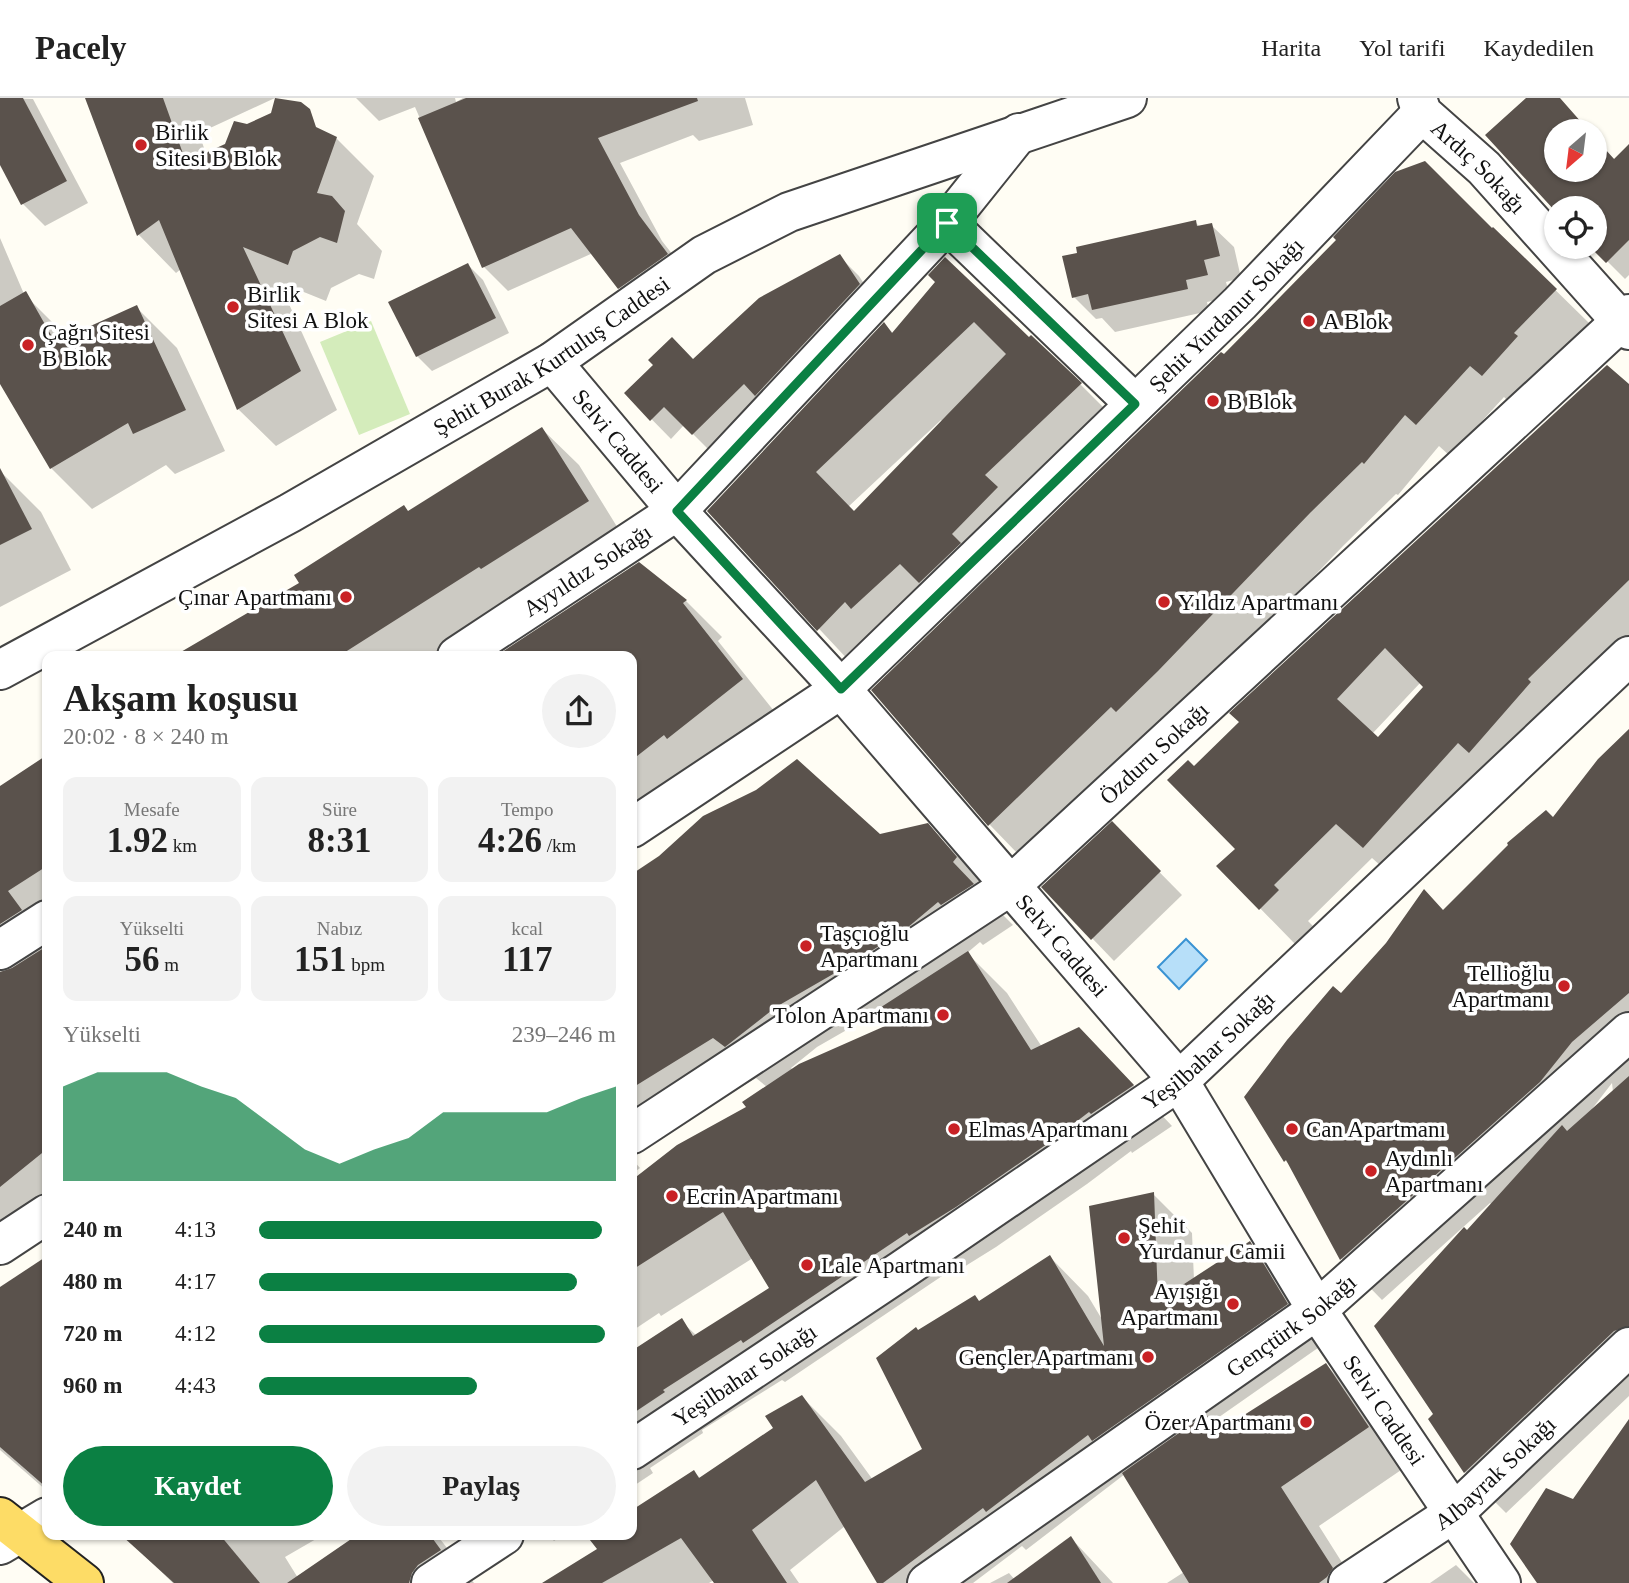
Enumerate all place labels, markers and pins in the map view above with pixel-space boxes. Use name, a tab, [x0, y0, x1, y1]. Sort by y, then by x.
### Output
place label: Birlik Sitesi B Blok	[155, 120, 278, 171]
marker: Birlik Sitesi B Blok	[133, 137, 149, 153]
pin	[917, 193, 977, 253]
place label: Birlik Sitesi A Blok	[247, 282, 369, 333]
marker: Birlik Sitesi A Blok	[225, 299, 241, 315]
place label: A Blok	[1323, 309, 1389, 334]
marker: A Blok	[1301, 313, 1317, 329]
place label: Çağrı Sitesi B Blok	[42, 320, 150, 371]
marker: Çağrı Sitesi B Blok	[20, 337, 36, 353]
place label: B Blok	[1227, 389, 1293, 414]
marker: B Blok	[1205, 393, 1221, 409]
place label: Çınar Apartmanı	[178, 585, 332, 610]
marker: Çınar Apartmanı	[338, 589, 354, 605]
place label: Yıldız Apartmanı	[1178, 590, 1338, 615]
marker: Yıldız Apartmanı	[1156, 594, 1172, 610]
place label: Taşçıoğlu Apartmanı	[820, 921, 918, 972]
marker: Taşçıoğlu Apartmanı	[798, 938, 814, 954]
place label: Tellioğlu Apartmanı	[1452, 961, 1550, 1012]
marker: Tellioğlu Apartmanı	[1556, 978, 1572, 994]
place label: Tolon Apartmanı	[773, 1003, 929, 1028]
marker: Tolon Apartmanı	[935, 1007, 951, 1023]
place label: Elmas Apartmanı	[968, 1117, 1128, 1142]
place label: Can Apartmanı	[1306, 1117, 1446, 1142]
marker: Elmas Apartmanı	[946, 1121, 962, 1137]
marker: Can Apartmanı	[1284, 1121, 1300, 1137]
place label: Aydınlı Apartmanı	[1385, 1146, 1483, 1197]
marker: Aydınlı Apartmanı	[1363, 1163, 1379, 1179]
place label: Ecrin Apartmanı	[686, 1184, 839, 1209]
marker: Ecrin Apartmanı	[664, 1188, 680, 1204]
place label: Şehit Yurdanur Camii	[1138, 1213, 1286, 1264]
marker: Şehit Yurdanur Camii	[1116, 1230, 1132, 1246]
place label: Lale Apartmanı	[821, 1253, 965, 1278]
marker: Lale Apartmanı	[799, 1257, 815, 1273]
place label: Ayışığı Apartmanı	[1121, 1279, 1219, 1330]
marker: Ayışığı Apartmanı	[1225, 1296, 1241, 1312]
place label: Gençler Apartmanı	[958, 1345, 1134, 1370]
marker: Gençler Apartmanı	[1140, 1349, 1156, 1365]
place label: Özer Apartmanı	[1144, 1410, 1292, 1435]
marker: Özer Apartmanı	[1298, 1414, 1314, 1430]

